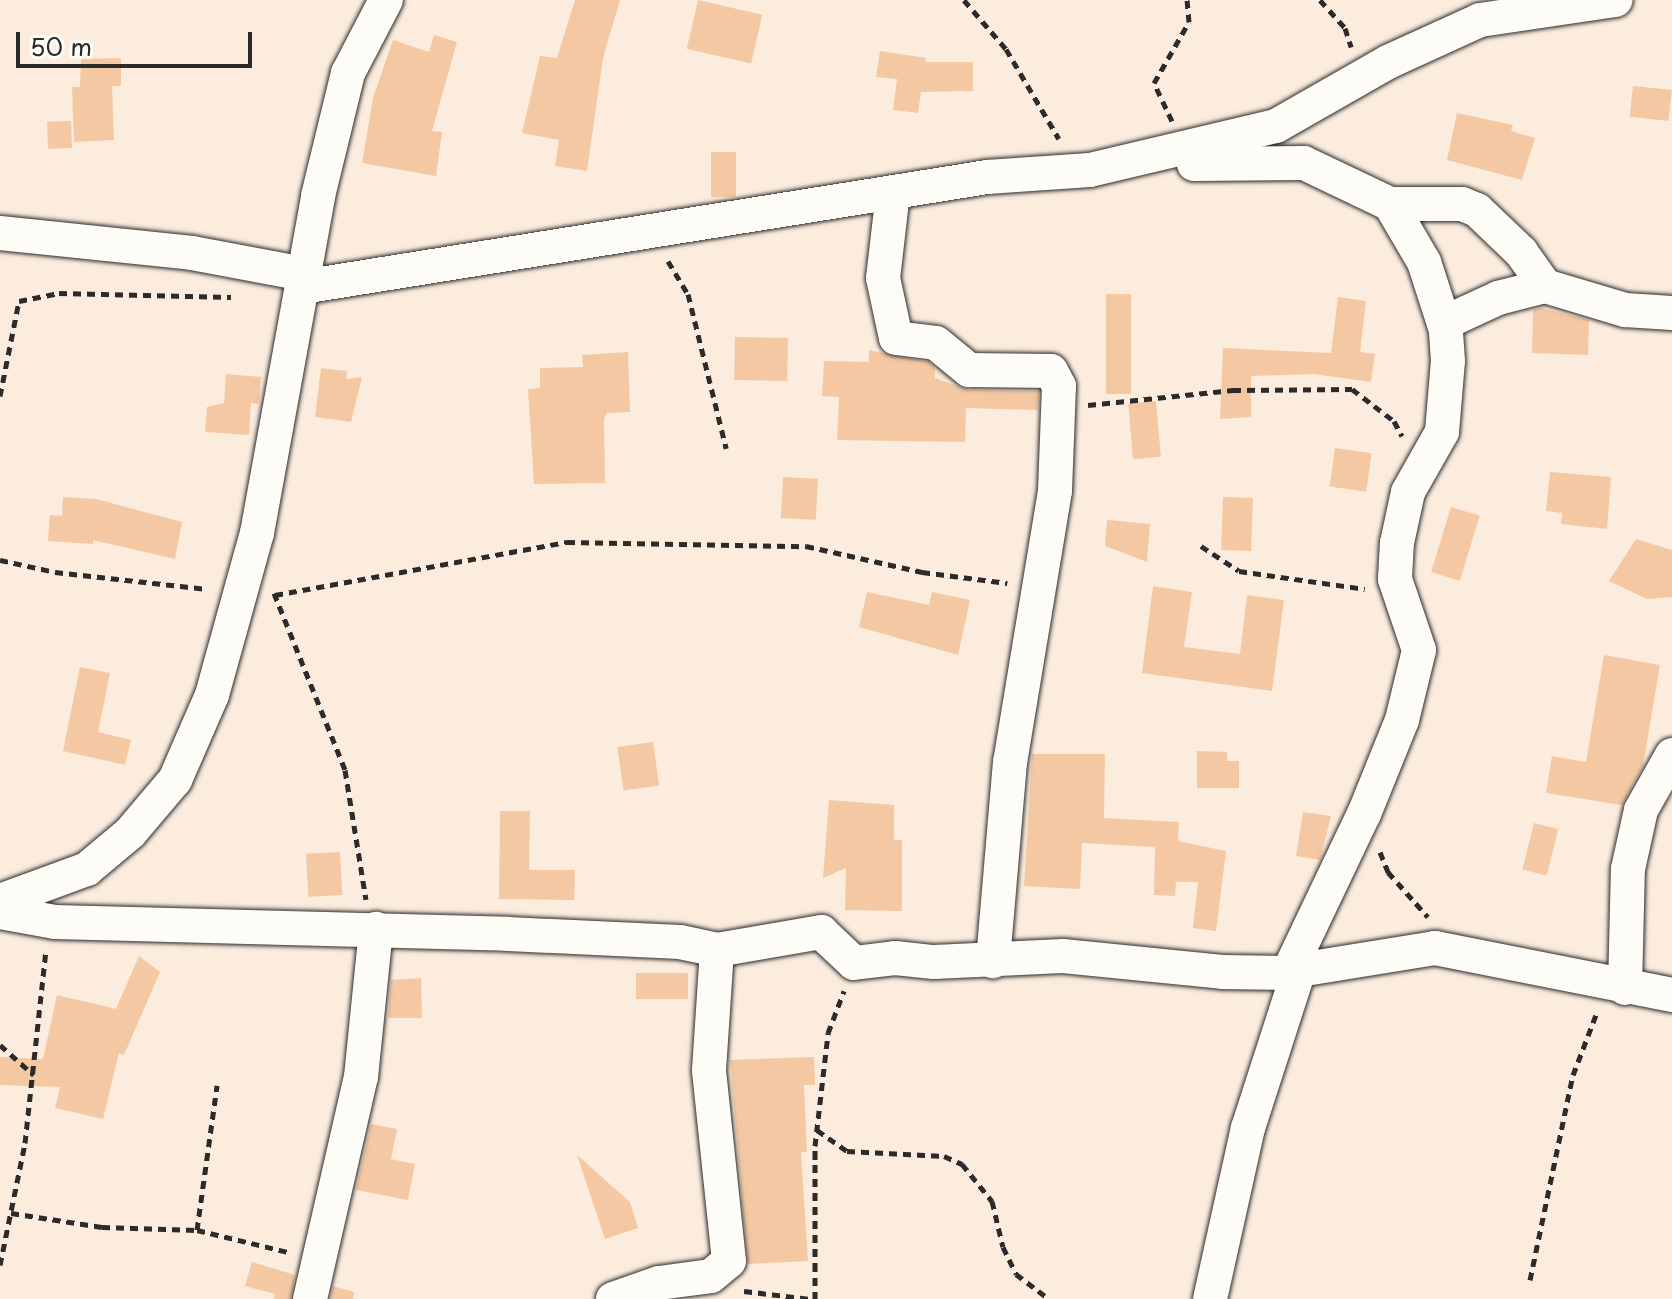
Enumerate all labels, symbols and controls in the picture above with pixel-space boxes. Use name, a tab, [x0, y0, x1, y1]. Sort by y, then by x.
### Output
scale bar	[20, 16, 256, 66]
text: 50 m	[30, 28, 92, 64]

